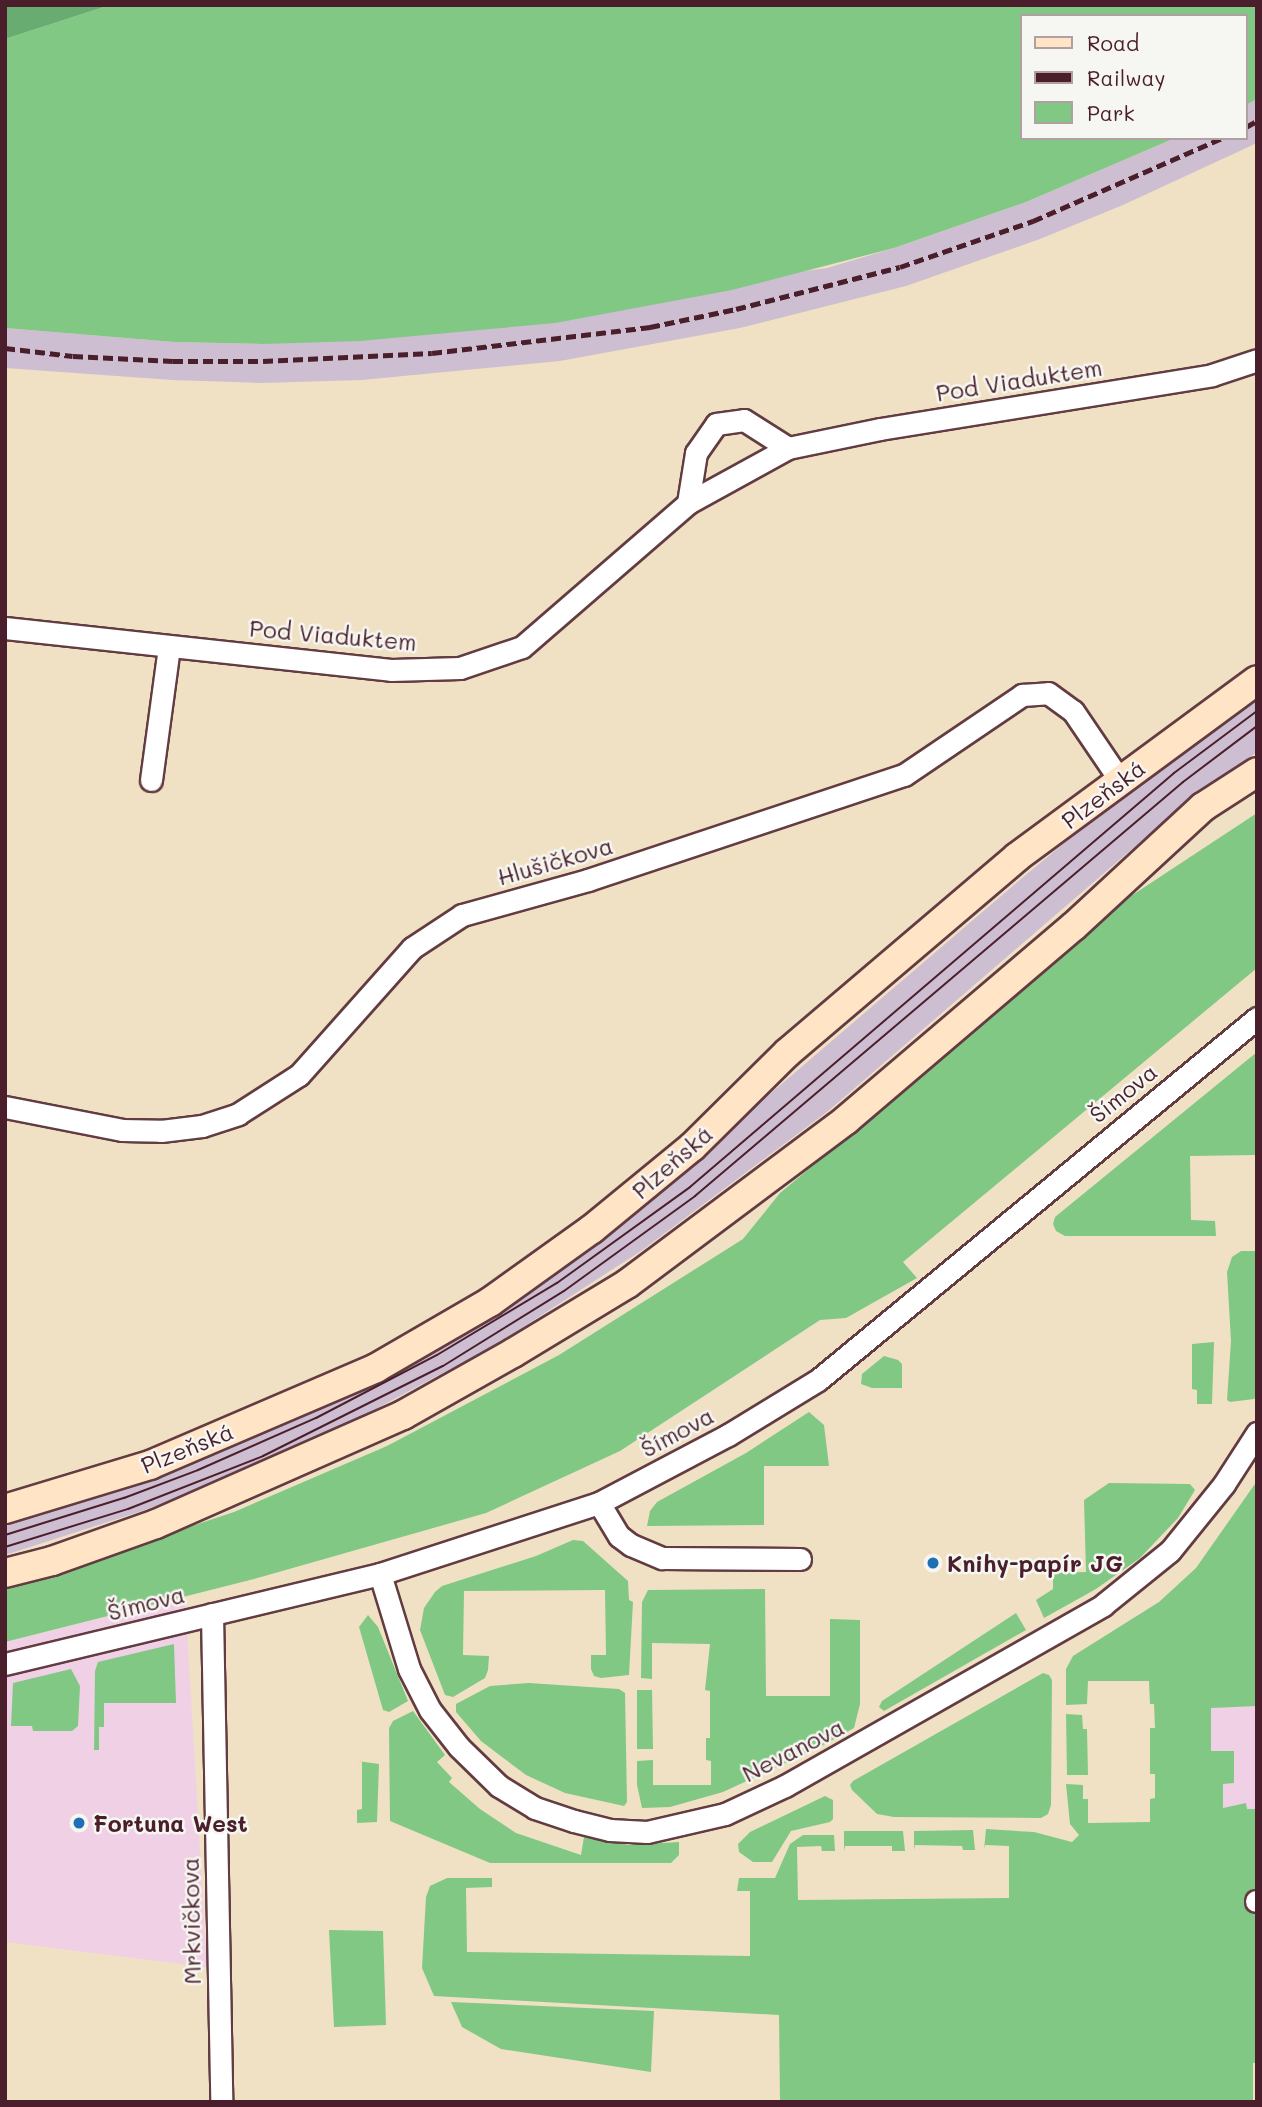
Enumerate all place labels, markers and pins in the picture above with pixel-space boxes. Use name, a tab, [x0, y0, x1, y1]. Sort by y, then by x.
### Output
place label: Knihy-papír JG	[947, 1549, 1123, 1577]
marker: Knihy-papír JG	[925, 1555, 941, 1571]
place label: Fortuna West	[93, 1809, 248, 1837]
marker: Fortuna West	[71, 1815, 87, 1831]

